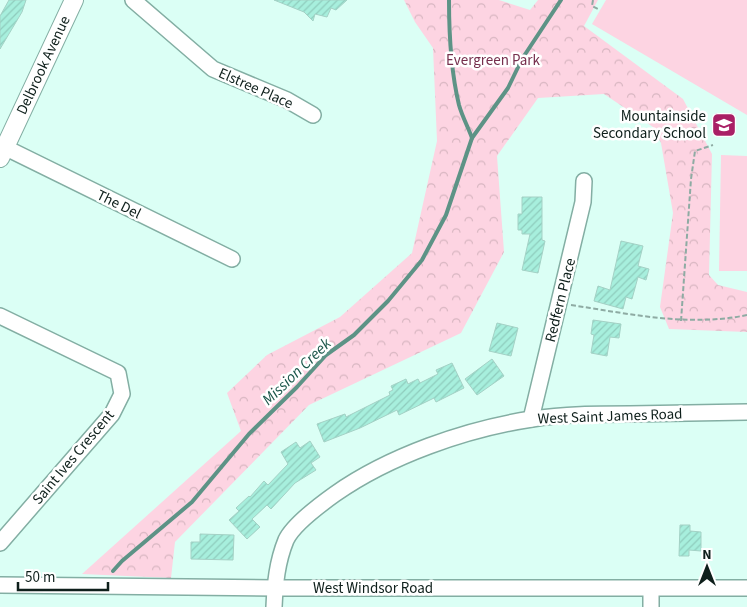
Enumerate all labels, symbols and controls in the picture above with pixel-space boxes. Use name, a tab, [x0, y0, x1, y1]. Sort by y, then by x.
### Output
street label: Delbrook Avenue	[11, 12, 76, 118]
park label: Evergreen Park	[446, 50, 541, 71]
street label: Elstree Place	[215, 63, 296, 114]
place label: Mountainside Secondary School	[593, 106, 706, 144]
school or university icon: Mountainside Secondary School	[711, 112, 737, 138]
street label: The Del	[93, 185, 145, 224]
street label: Redfern Place	[540, 256, 581, 344]
water label: Mission Creek	[257, 333, 336, 410]
street label: West Saint James Road	[537, 403, 683, 430]
street label: Saint Ives Crescent	[27, 405, 119, 509]
north arrow	[682, 542, 732, 592]
text: N	[702, 545, 712, 565]
scale bar	[18, 560, 108, 592]
text: 50 m	[25, 567, 55, 588]
street label: West Windsor Road	[313, 578, 433, 599]

